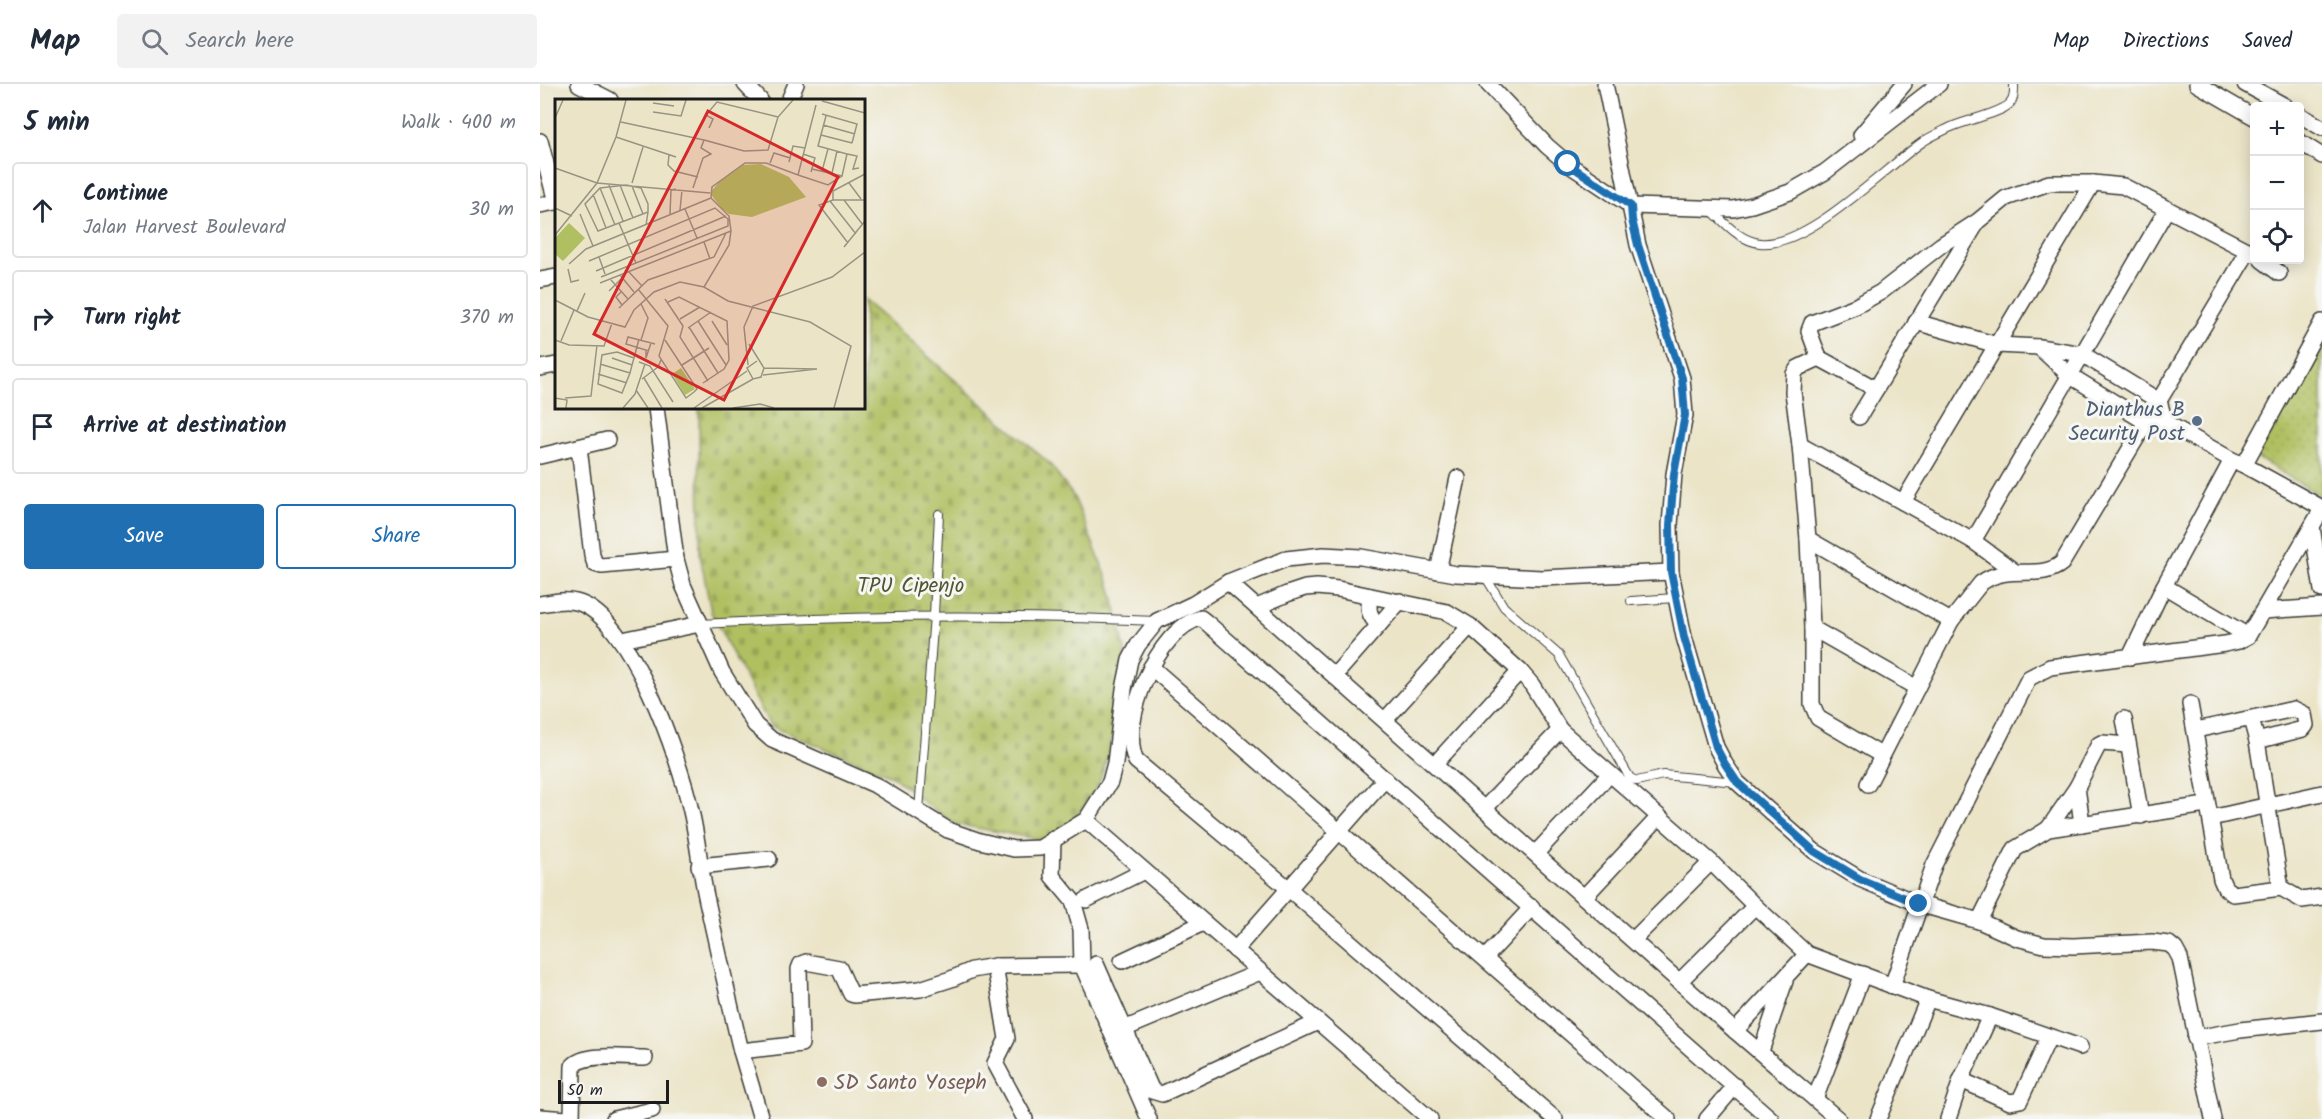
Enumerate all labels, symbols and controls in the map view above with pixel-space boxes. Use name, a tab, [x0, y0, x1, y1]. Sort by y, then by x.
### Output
search box	[117, 14, 537, 68]
text: Map	[30, 19, 81, 64]
text: Search here	[186, 24, 294, 59]
icon: search	[138, 25, 171, 58]
text: Map	[2053, 25, 2089, 58]
text: Directions	[2122, 25, 2209, 58]
text: Saved	[2242, 25, 2292, 58]
inset map	[555, 99, 866, 410]
text: 5 min	[24, 102, 90, 144]
map controls	[2250, 102, 2304, 264]
button: +	[2250, 102, 2304, 156]
text: Walk · 400 m	[401, 107, 516, 139]
route start	[1554, 150, 1580, 176]
button: −	[2250, 156, 2304, 210]
text: Continue	[83, 177, 168, 212]
icon: ahead	[26, 194, 59, 227]
text: 30 m	[469, 194, 514, 226]
button: locate	[2250, 210, 2304, 264]
text: Jalan Harvest Boulevard	[83, 212, 286, 244]
text: Turn right	[83, 301, 181, 336]
icon: right	[26, 302, 59, 335]
text: 370 m	[459, 302, 514, 334]
place label: Dianthus B Security Post	[2069, 394, 2186, 451]
text: Arrive at destination	[83, 409, 286, 444]
icon: arrive	[26, 410, 59, 443]
marker: Dianthus B Security Post	[2190, 414, 2204, 428]
button: Save	[24, 504, 264, 569]
button: Share	[276, 504, 516, 569]
park label: TPU Cipenjo	[858, 570, 964, 603]
route end	[1905, 890, 1931, 916]
place label: SD Santo Yoseph	[834, 1067, 987, 1100]
marker: SD Santo Yoseph	[815, 1075, 829, 1089]
scale bar	[558, 1077, 669, 1104]
text: 50 m	[567, 1078, 603, 1103]

